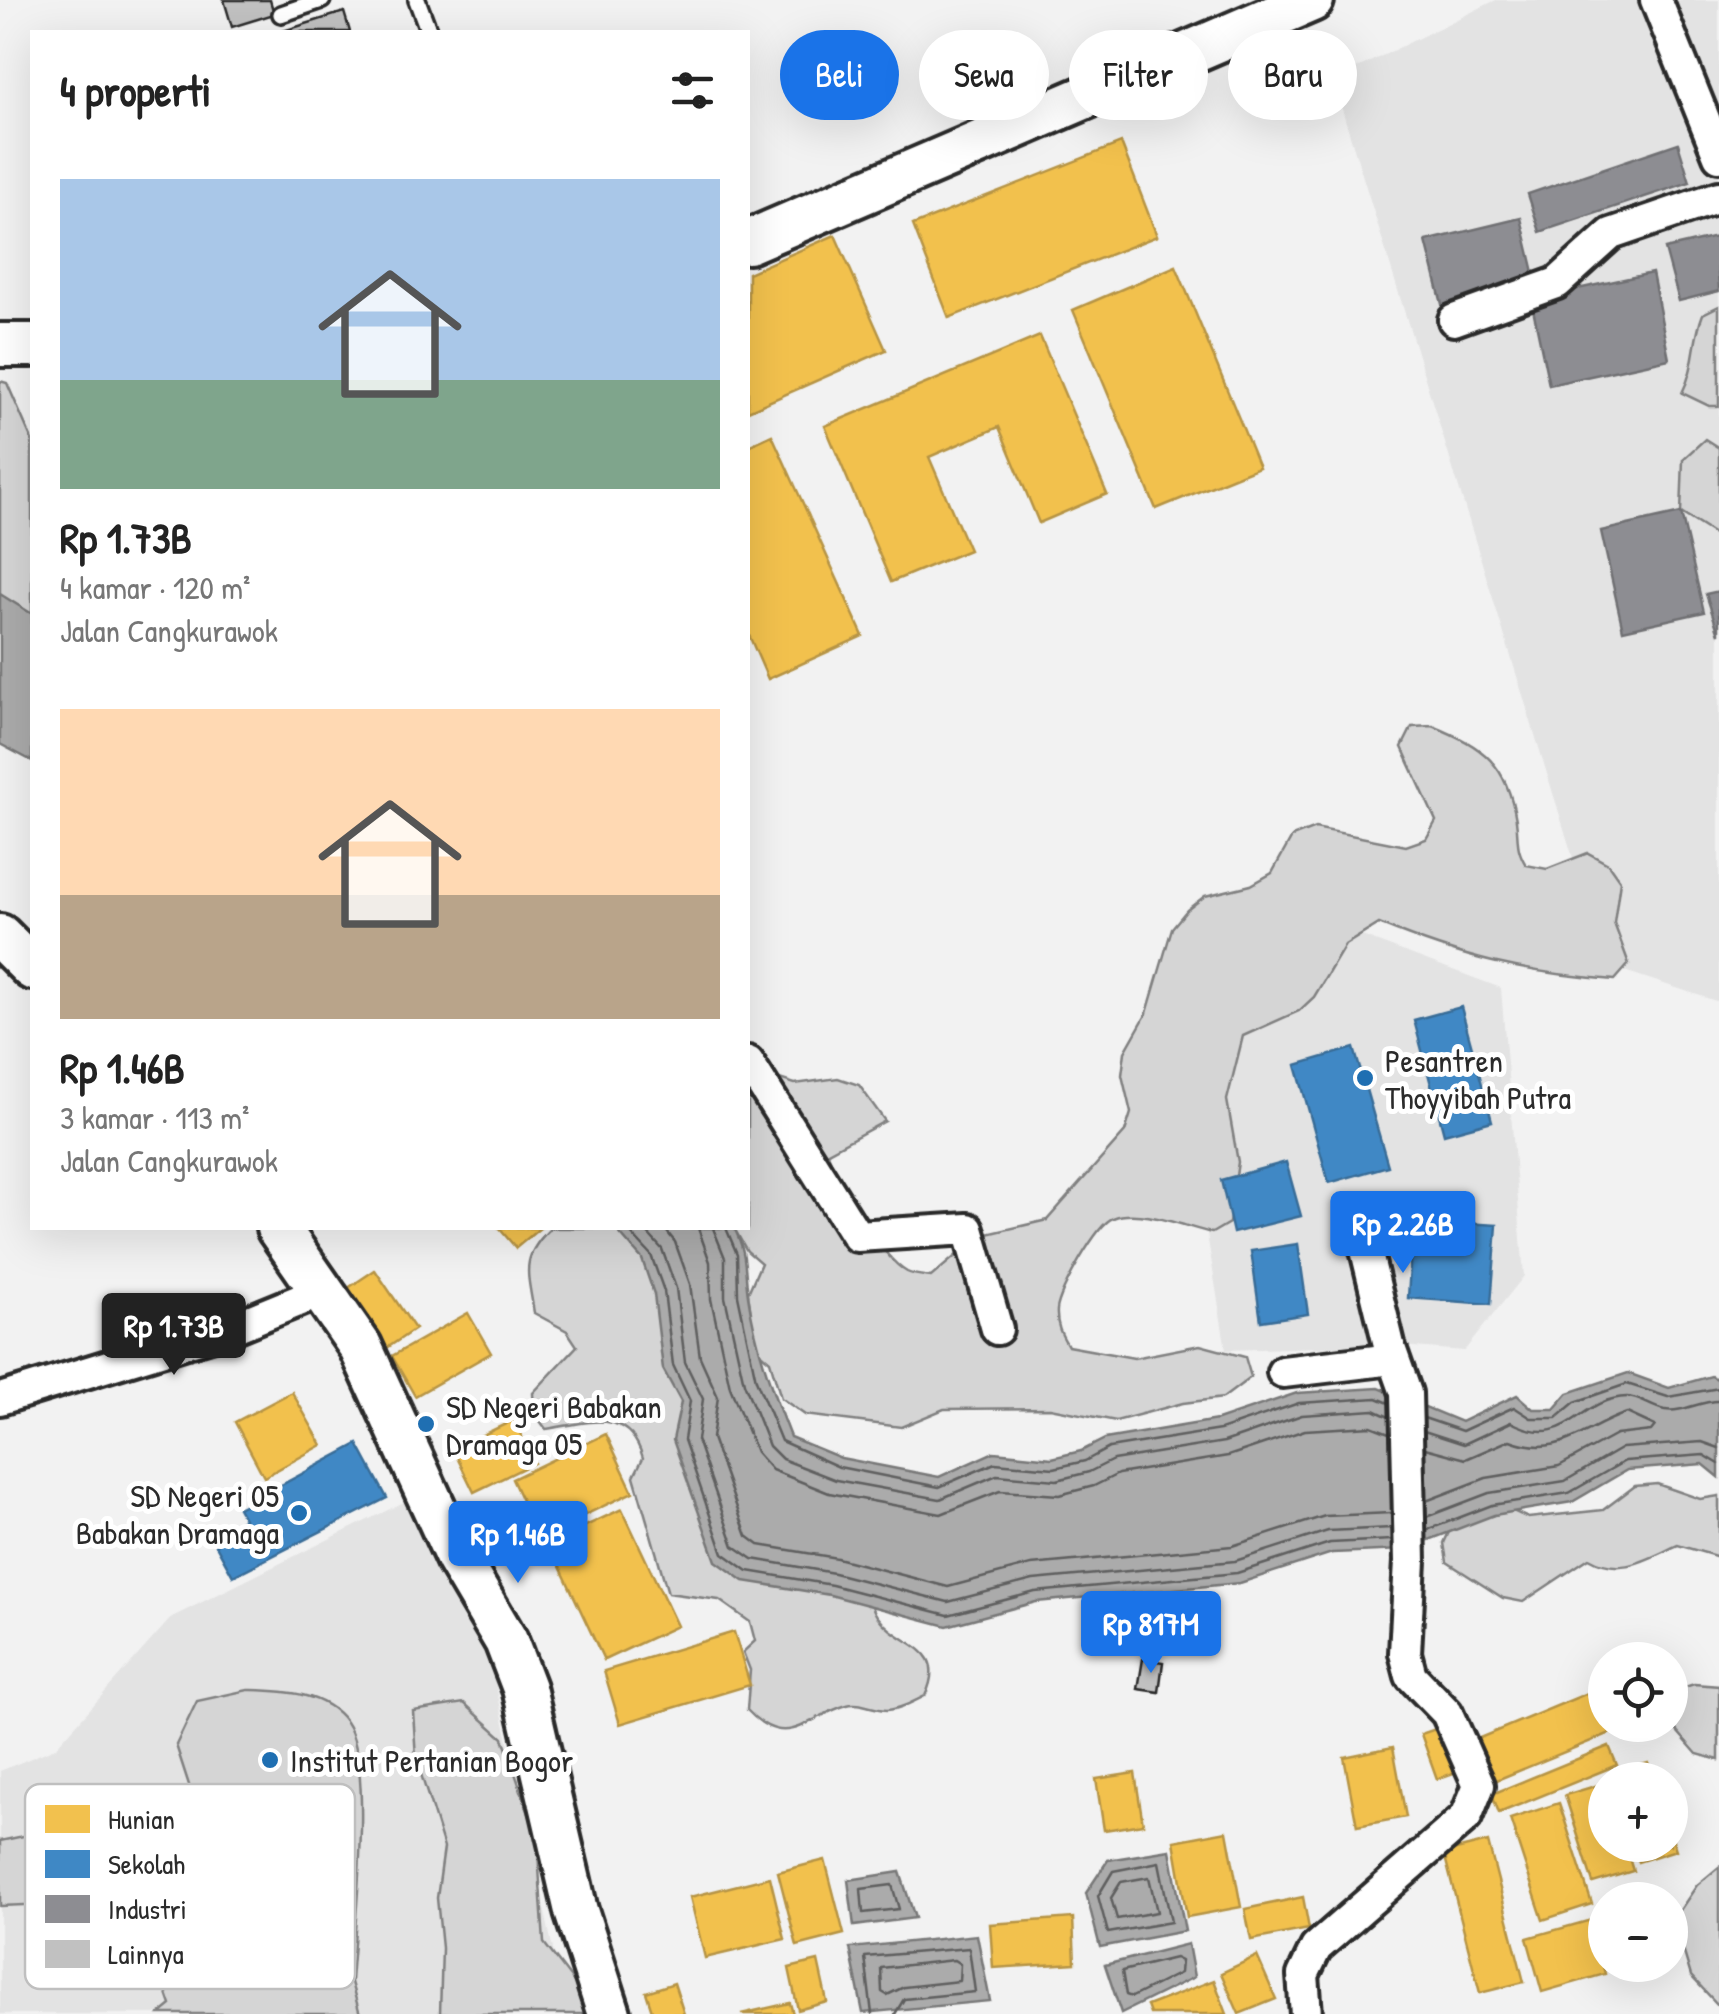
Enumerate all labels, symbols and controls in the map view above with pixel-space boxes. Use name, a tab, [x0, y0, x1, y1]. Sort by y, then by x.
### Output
chip: Beli	[780, 30, 899, 120]
chip: Sewa	[919, 30, 1049, 120]
chip: Filter	[1069, 30, 1208, 120]
chip: Baru	[1228, 30, 1357, 120]
text: 4 properti	[60, 62, 211, 119]
icon: filters	[665, 63, 720, 118]
icon: home	[300, 244, 480, 424]
text: Rp 1.73B	[60, 509, 192, 566]
text: 4 kamar · 120 m²	[60, 566, 250, 609]
text: Jalan Cangkurawok	[60, 609, 278, 652]
icon: home	[300, 774, 480, 954]
text: Rp 1.46B	[60, 1039, 185, 1096]
place label: Pesantren Thoyyibah Putra	[1385, 1039, 1571, 1119]
marker: Pesantren Thoyyibah Putra	[1354, 1067, 1376, 1089]
text: 3 kamar · 113 m²	[60, 1096, 249, 1139]
text: Jalan Cangkurawok	[60, 1139, 278, 1182]
pin: Rp 2.26B	[1300, 1191, 1506, 1276]
text: Rp 2.26B	[1352, 1202, 1454, 1245]
pin: Rp 1.73B	[71, 1293, 277, 1378]
text: Rp 1.73B	[124, 1304, 224, 1347]
place label: SD Negeri Babakan Dramaga 05	[446, 1385, 662, 1465]
marker: SD Negeri Babakan Dramaga 05	[415, 1413, 437, 1435]
place label: SD Negeri 05 Babakan Dramaga	[76, 1474, 279, 1554]
pin: Rp 1.46B	[415, 1501, 621, 1586]
marker: SD Negeri 05 Babakan Dramaga	[288, 1502, 310, 1524]
text: Rp 1.46B	[470, 1512, 566, 1555]
pin: Rp 817M	[1059, 1591, 1243, 1676]
text: Rp 817M	[1103, 1602, 1199, 1645]
map controls	[1588, 1642, 1688, 1982]
button: locate	[1588, 1642, 1688, 1742]
place label: Institut Pertanian Bogor	[290, 1739, 573, 1782]
marker: Institut Pertanian Bogor	[259, 1749, 281, 1771]
button: +	[1588, 1762, 1688, 1862]
legend	[25, 1784, 355, 1989]
text: Hunian	[108, 1800, 175, 1838]
text: Sekolah	[108, 1845, 185, 1883]
button: −	[1588, 1882, 1688, 1982]
text: Industri	[108, 1890, 187, 1928]
text: Lainnya	[108, 1935, 184, 1973]

